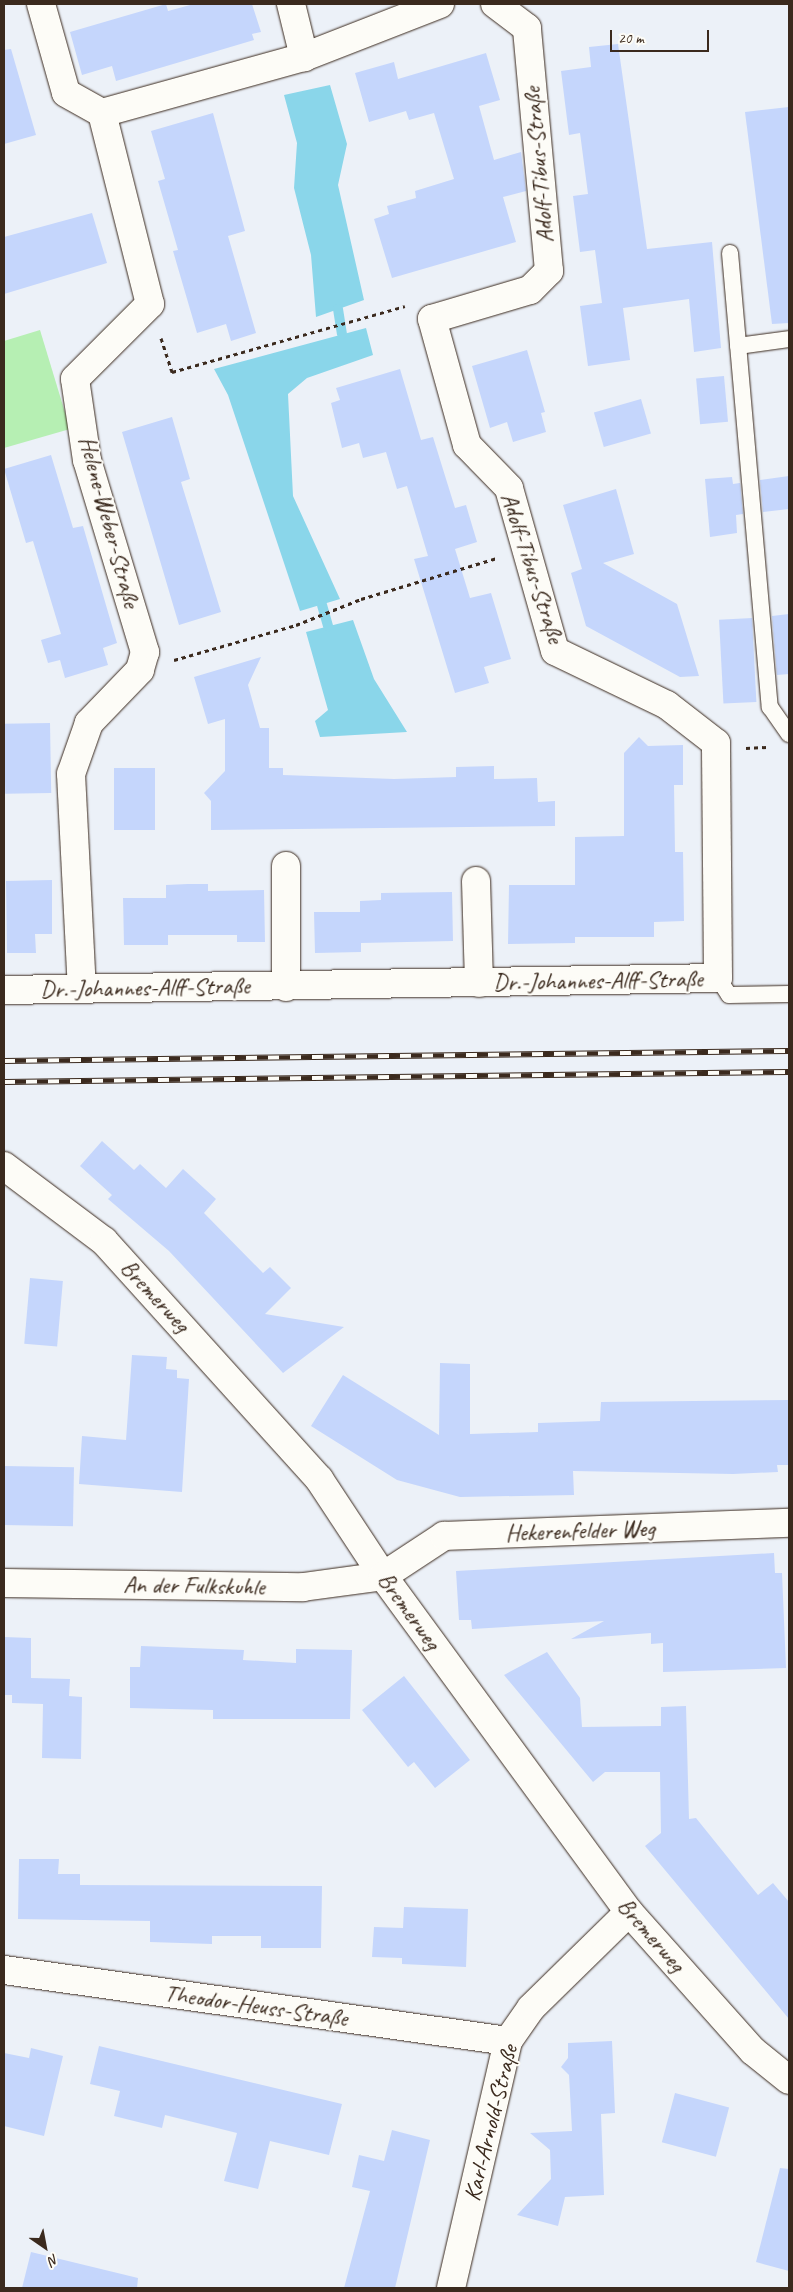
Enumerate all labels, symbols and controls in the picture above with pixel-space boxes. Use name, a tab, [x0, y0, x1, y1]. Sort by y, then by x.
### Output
scale bar	[613, 20, 712, 52]
text: 20 m	[618, 29, 644, 48]
street label: Adolf-Tibus-Straße	[518, 86, 560, 244]
street label: Helene-Weber-Straße	[72, 433, 146, 611]
street label: Adolf-Tibus-Straße	[494, 489, 570, 647]
street label: Dr.-Johannes-Alff-Straße	[493, 965, 703, 997]
street label: Dr.-Johannes-Alff-Straße	[40, 972, 250, 1004]
street label: Bremerweg	[114, 1254, 196, 1338]
street label: Hekerenfelder Weg	[505, 1514, 655, 1548]
street label: Bremerweg	[371, 1567, 447, 1655]
street label: An der Fulkskuhle	[123, 1570, 265, 1602]
street label: Bremerweg	[611, 1892, 691, 1978]
street label: Theodor-Heuss-Straße	[163, 1979, 349, 2033]
street label: Karl-Arnold-Straße	[458, 2042, 524, 2204]
north arrow	[20, 2222, 70, 2272]
text: N	[45, 2251, 62, 2269]

